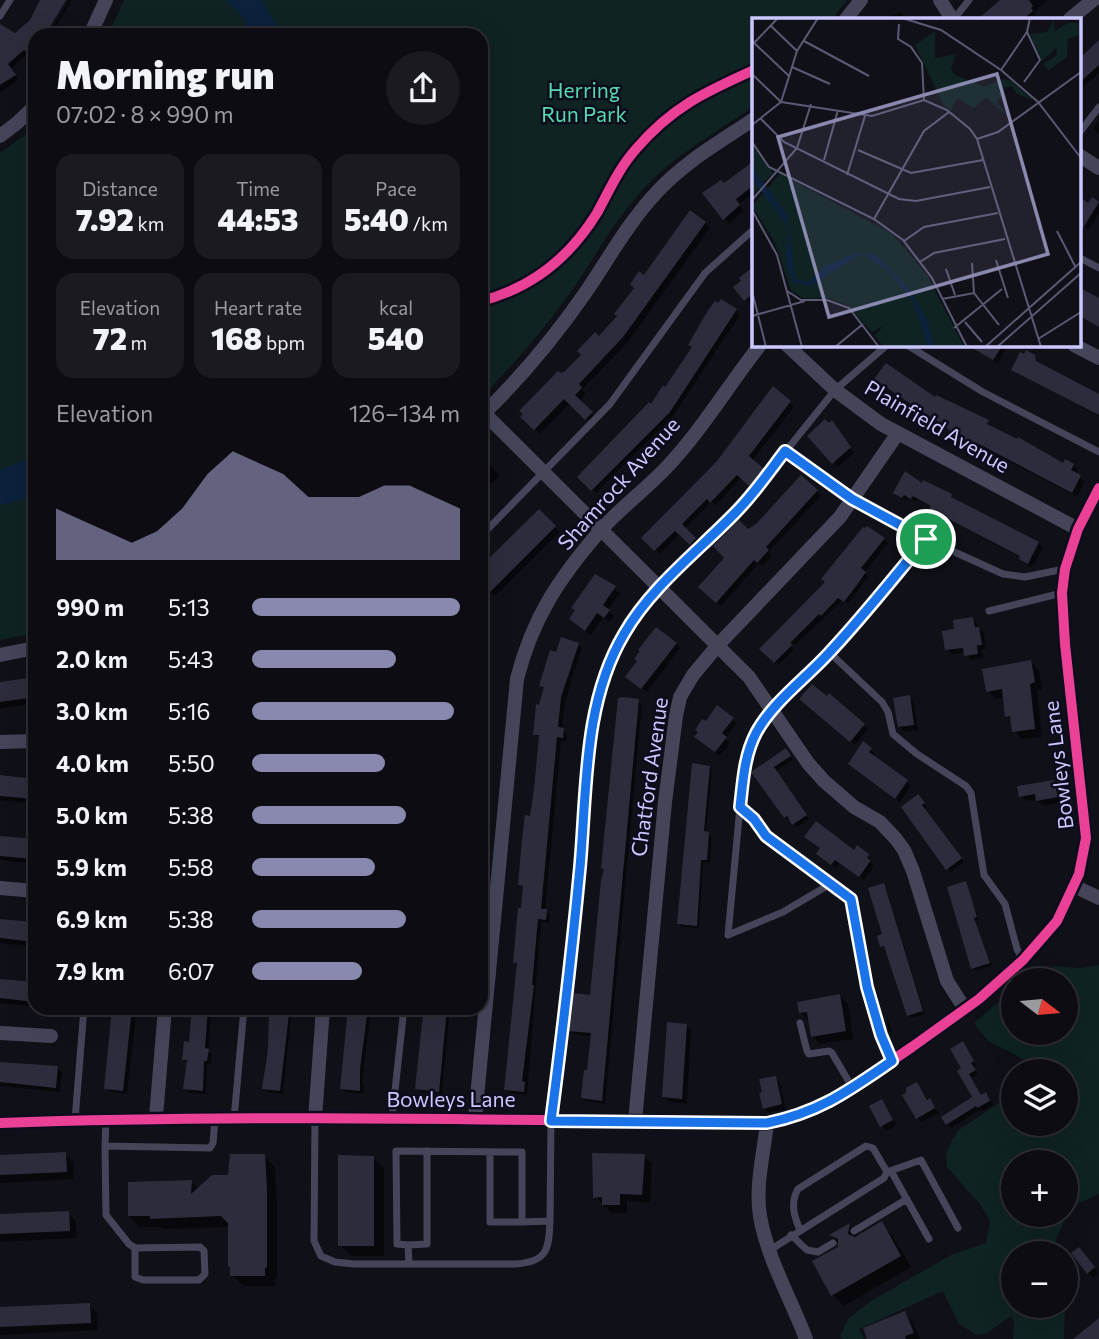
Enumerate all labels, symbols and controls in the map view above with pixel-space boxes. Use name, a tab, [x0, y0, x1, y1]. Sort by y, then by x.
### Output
inset map	[752, 18, 1082, 346]
text: Morning run	[56, 50, 275, 97]
button: share	[386, 51, 460, 125]
park label: Herring Run Park	[541, 77, 627, 126]
text: 07:02 · 8 × 990 m	[56, 100, 234, 128]
text: Distance	[82, 177, 158, 200]
text: Time	[236, 177, 280, 200]
text: Pace	[375, 177, 417, 200]
text: 7.92	[76, 200, 134, 237]
text: 44:53	[217, 200, 299, 237]
text: 5:40	[344, 200, 409, 237]
text: km	[134, 212, 164, 235]
text: /km	[409, 212, 448, 235]
text: Elevation	[80, 296, 160, 319]
text: Heart rate	[214, 296, 302, 319]
text: kcal	[379, 296, 413, 319]
text: 72	[93, 319, 127, 356]
text: 168	[211, 319, 262, 356]
text: 540	[368, 319, 424, 356]
text: m	[127, 331, 147, 354]
text: bpm	[262, 331, 305, 354]
street label: Plainfield Avenue	[861, 374, 1015, 477]
text: Elevation	[56, 399, 153, 427]
text: 126–134 m	[349, 399, 460, 427]
street label: Shamrock Avenue	[552, 411, 684, 555]
pin	[896, 509, 956, 569]
icon: arrive	[907, 520, 945, 558]
text: 990 m	[56, 593, 124, 621]
text: 5:13	[168, 593, 210, 621]
text: 2.0 km	[56, 645, 128, 673]
text: 5:43	[168, 645, 214, 673]
street label: Chatford Avenue	[625, 696, 672, 858]
text: 3.0 km	[56, 697, 128, 725]
text: 5:16	[168, 697, 210, 725]
street label: Bowleys Lane	[1037, 700, 1078, 831]
text: 4.0 km	[56, 749, 129, 777]
text: 5:50	[168, 749, 215, 777]
text: 5.0 km	[56, 801, 128, 829]
text: 5:38	[168, 801, 214, 829]
text: 5.9 km	[56, 853, 127, 881]
text: 5:58	[168, 853, 214, 881]
text: 6.9 km	[56, 905, 128, 933]
text: 5:38	[168, 905, 214, 933]
text: 7.9 km	[56, 957, 124, 985]
text: 6:07	[168, 957, 214, 985]
north arrow	[1001, 968, 1078, 1045]
map controls	[1001, 968, 1078, 1318]
button: layers	[1001, 1059, 1078, 1136]
street label: Bowleys Lane	[386, 1086, 516, 1111]
button: +	[1001, 1150, 1078, 1227]
button: −	[1001, 1241, 1078, 1318]

